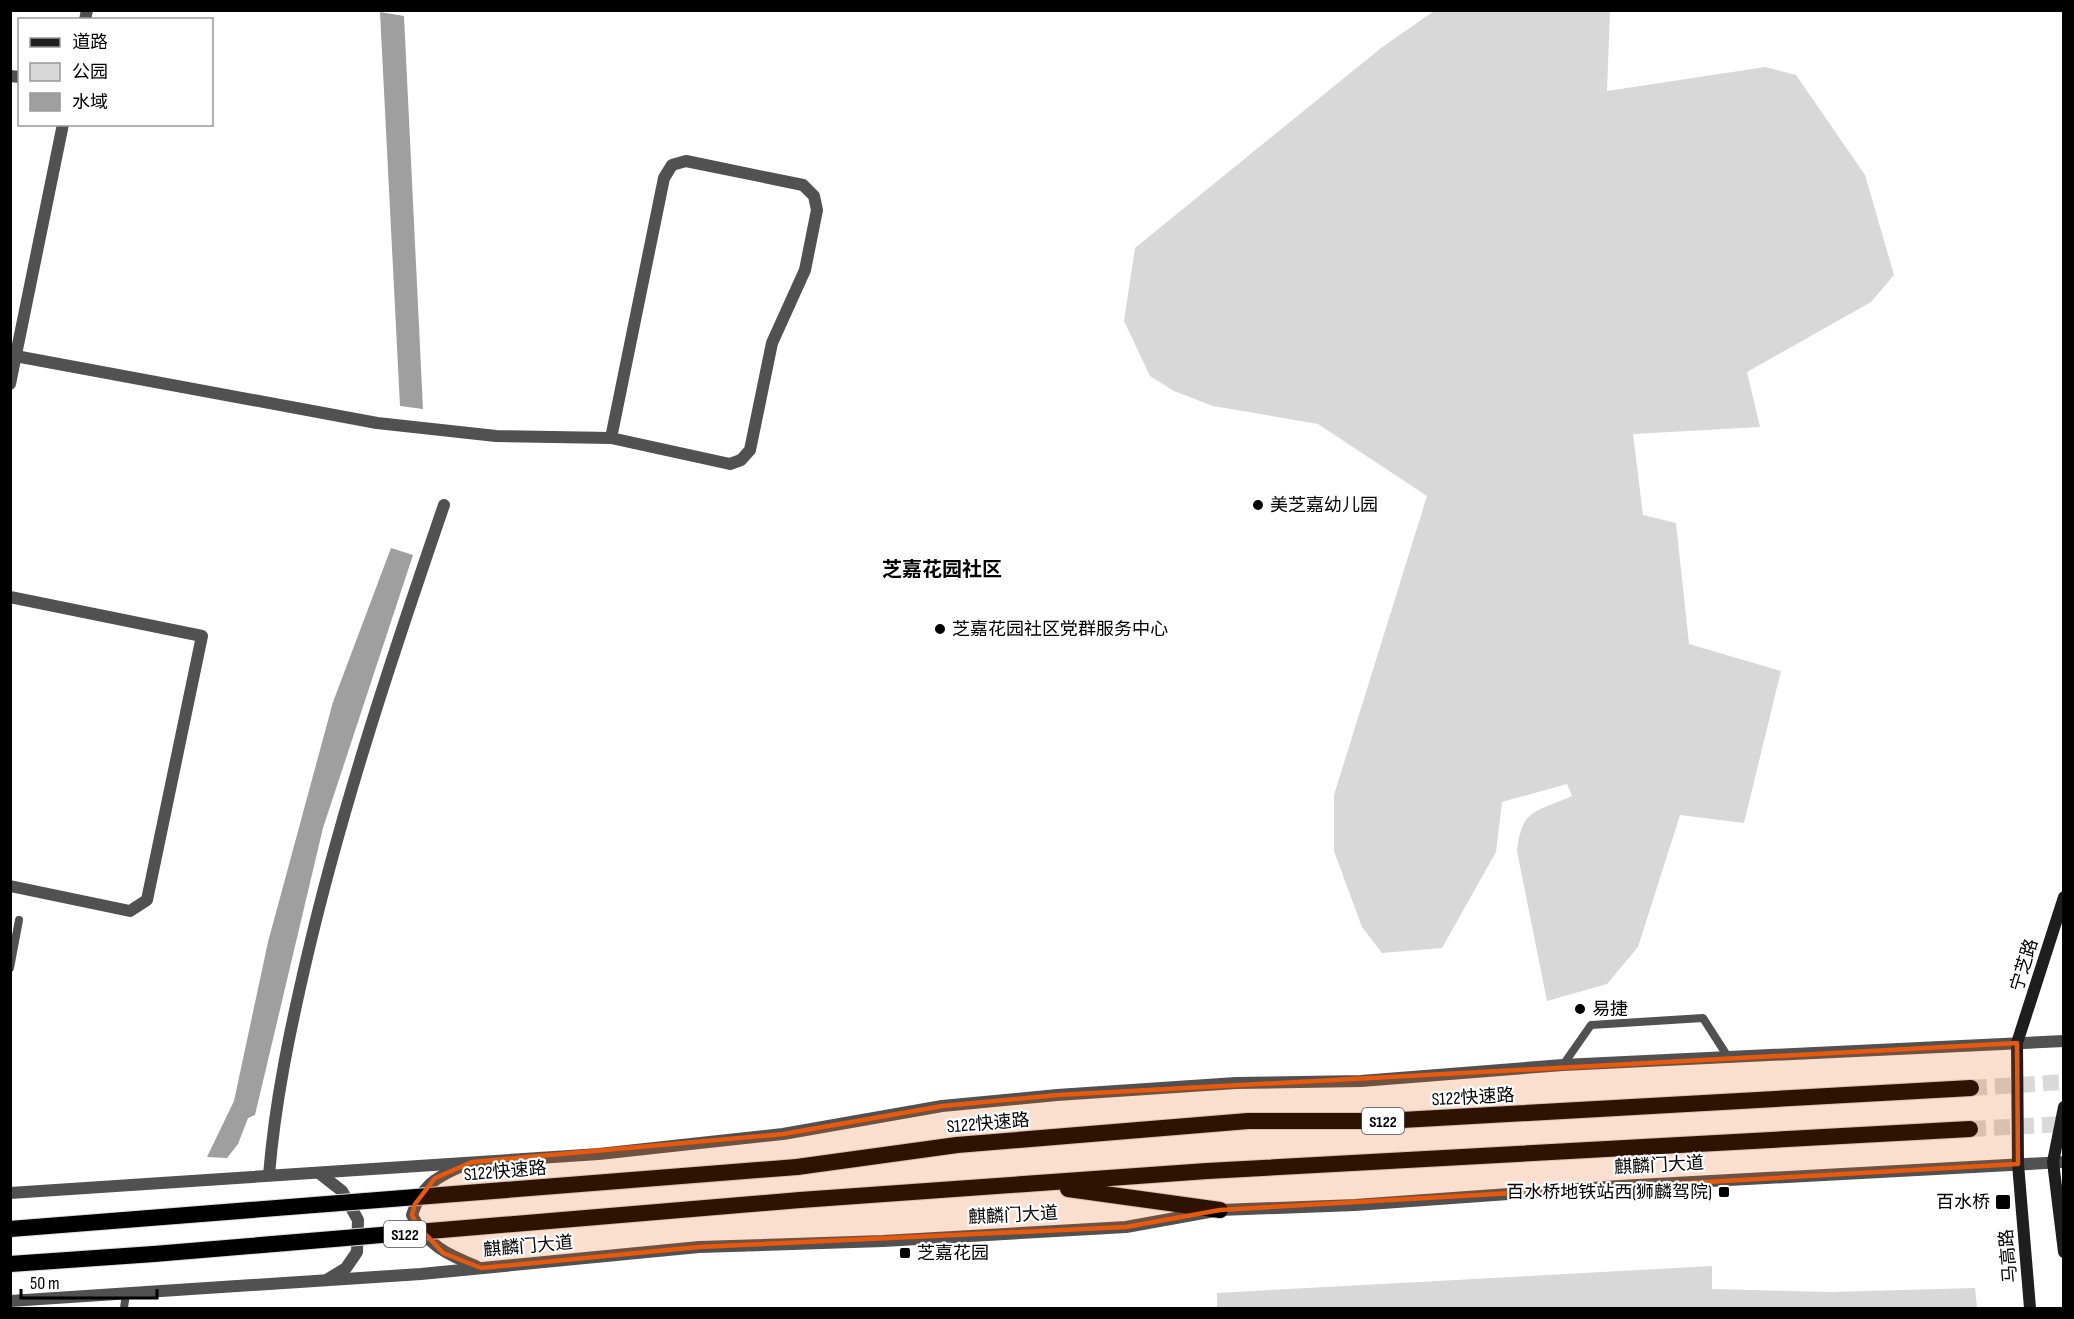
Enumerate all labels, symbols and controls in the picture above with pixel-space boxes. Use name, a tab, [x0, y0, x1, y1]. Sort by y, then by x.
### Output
legend	[18, 18, 213, 126]
text: 道路	[72, 32, 108, 53]
text: 公园	[72, 62, 108, 83]
text: 水域	[72, 92, 108, 113]
place label: 美芝嘉幼儿园	[1270, 495, 1378, 516]
marker: 美芝嘉幼儿园	[1251, 498, 1265, 512]
district label: 芝嘉花园社区	[882, 558, 1002, 582]
place label: 芝嘉花园社区党群服务中心	[952, 619, 1168, 640]
marker: 芝嘉花园社区党群服务中心	[933, 622, 947, 636]
street label: 宁芝路	[2007, 936, 2042, 994]
place label: 易捷	[1592, 999, 1628, 1020]
marker: 易捷	[1573, 1002, 1587, 1016]
street label: S122快速路	[1431, 1085, 1515, 1110]
road number: S122	[1362, 1108, 1404, 1134]
street label: S122快速路	[946, 1109, 1030, 1138]
street label: 麒麟门大道	[1614, 1153, 1705, 1178]
street label: S122快速路	[463, 1157, 547, 1186]
place label: 百水桥地铁站西(狮麟驾院)	[1506, 1182, 1712, 1203]
marker: 百水桥地铁站西(狮麟驾院)	[1717, 1185, 1731, 1199]
place label: 百水桥	[1936, 1192, 1990, 1213]
marker: 百水桥	[1994, 1193, 2012, 1211]
street label: 麒麟门大道	[968, 1203, 1059, 1228]
road number: S122	[384, 1221, 426, 1247]
street label: 马高路	[1996, 1228, 2021, 1284]
street label: 麒麟门大道	[482, 1232, 574, 1261]
place label: 芝嘉花园	[917, 1243, 989, 1264]
marker: 芝嘉花园	[898, 1246, 912, 1260]
scale bar	[21, 1262, 158, 1300]
text: 50 m	[30, 1273, 60, 1294]

